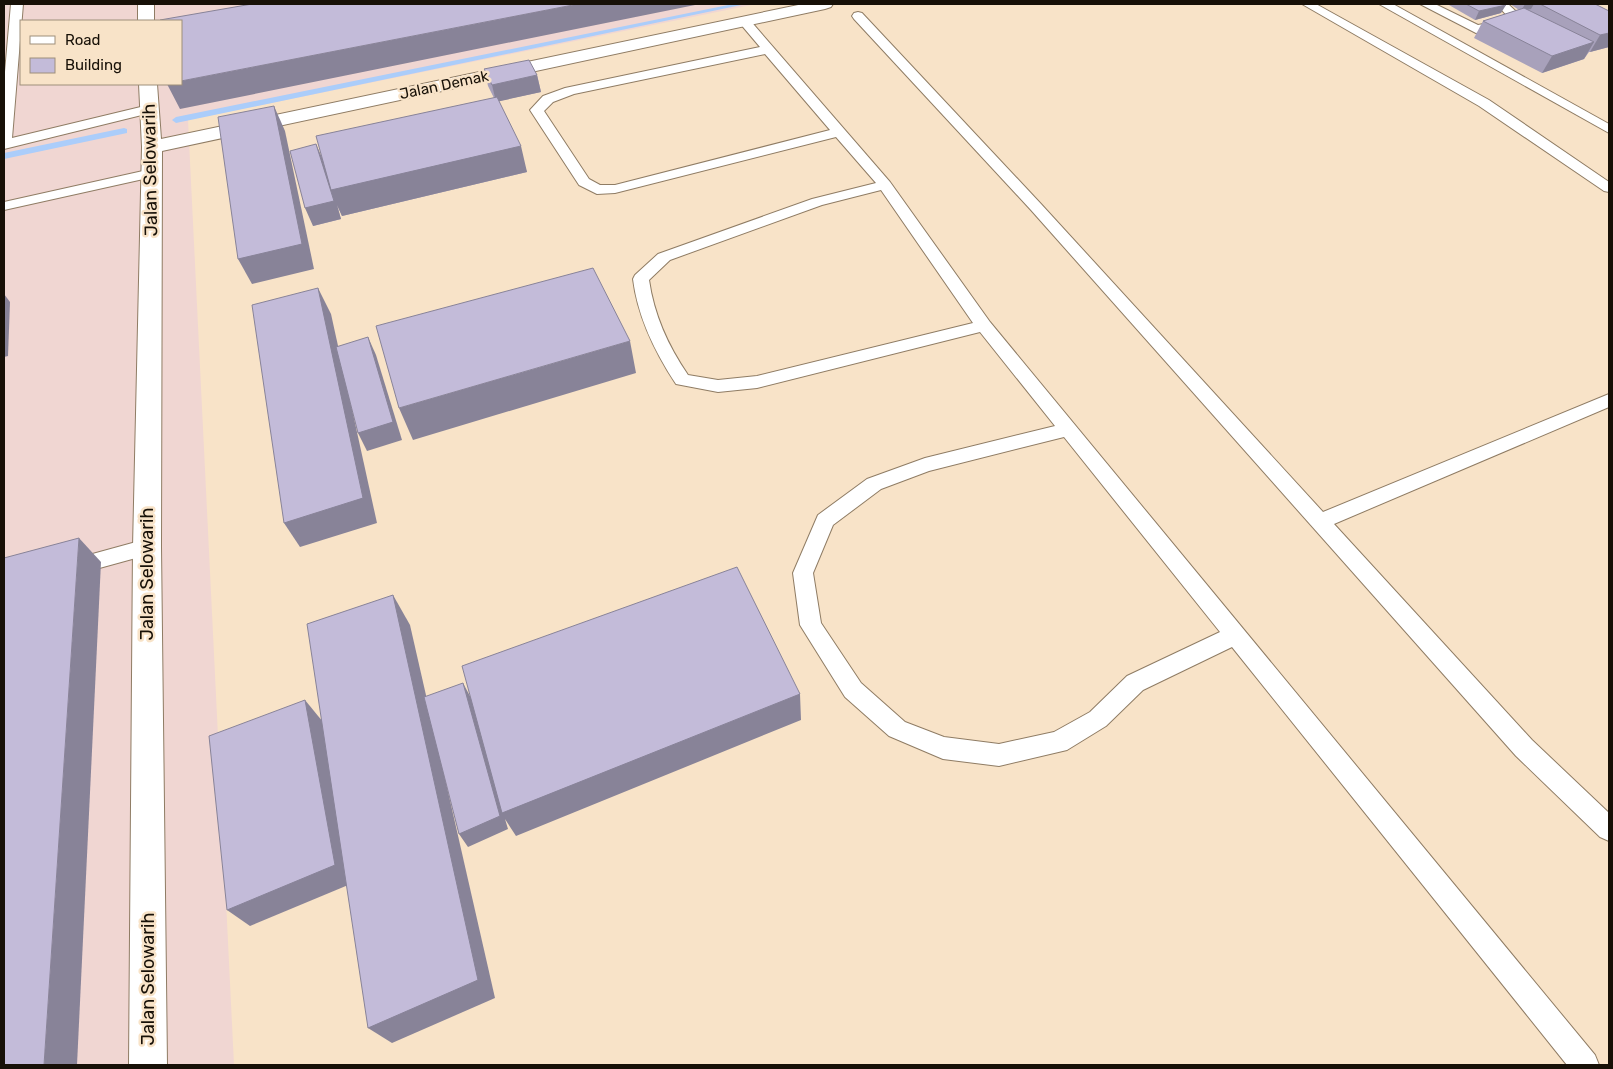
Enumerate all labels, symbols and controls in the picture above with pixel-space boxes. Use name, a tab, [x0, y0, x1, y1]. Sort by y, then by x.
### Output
legend	[20, 20, 182, 85]
text: Road	[65, 31, 101, 49]
text: Building	[65, 56, 122, 74]
street label: Jalan Demak	[398, 67, 490, 103]
street label: Jalan Selowarih	[138, 103, 162, 237]
street label: Jalan Selowarih	[136, 508, 158, 640]
street label: Jalan Selowarih	[137, 913, 159, 1045]

